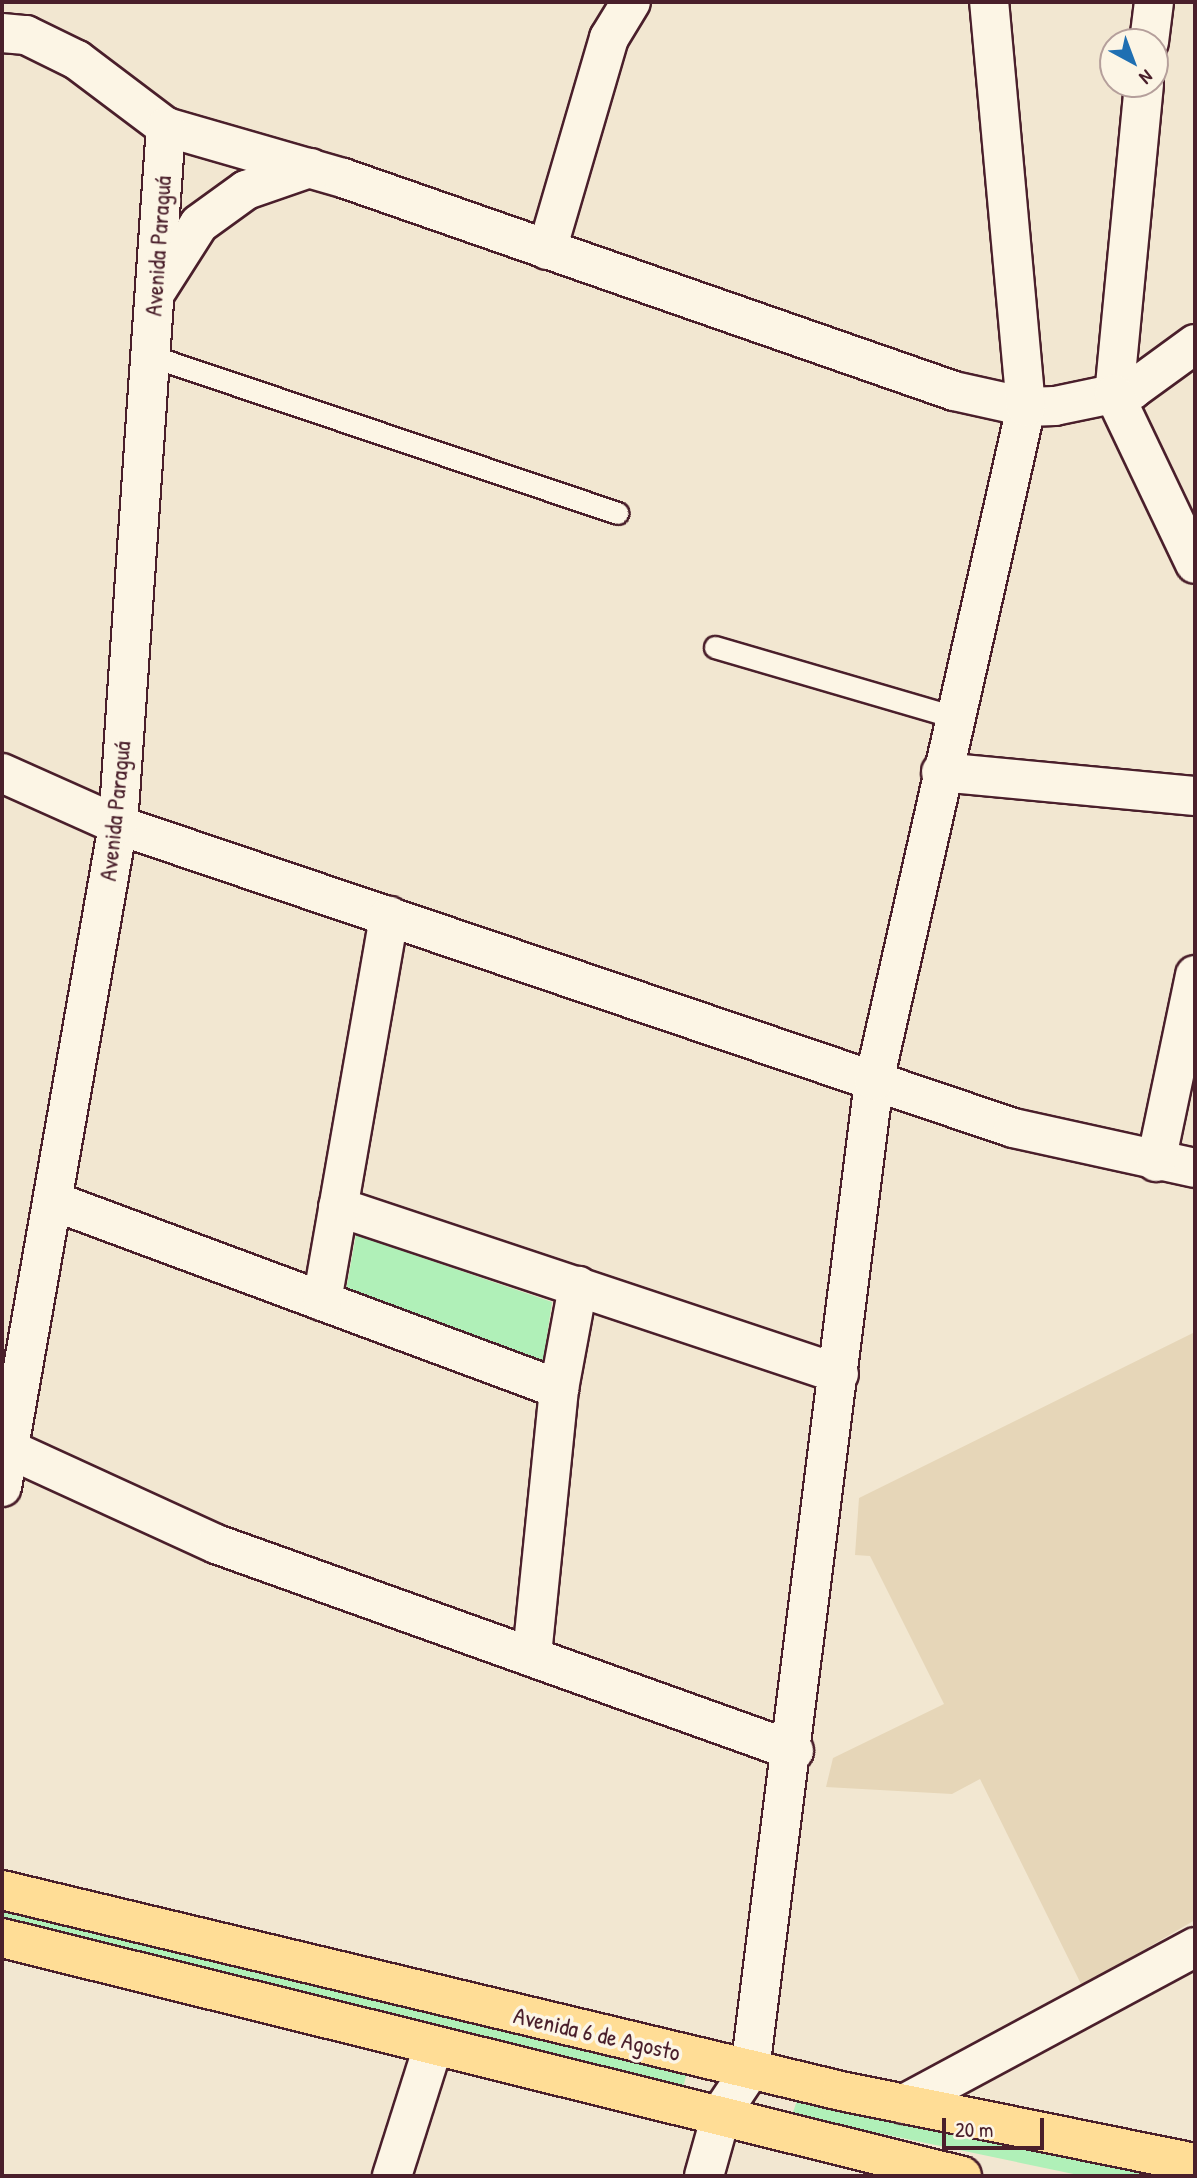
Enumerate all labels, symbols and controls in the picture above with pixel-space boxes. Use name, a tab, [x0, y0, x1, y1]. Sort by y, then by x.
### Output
north arrow	[1099, 28, 1169, 98]
text: N	[1134, 64, 1159, 90]
street label: Avenida Paraguá	[139, 175, 177, 317]
street label: Avenida Paraguá	[93, 740, 137, 882]
street label: Avenida 6 de Agosto	[511, 2001, 683, 2067]
scale bar	[945, 2104, 1046, 2148]
text: 20 m	[955, 2115, 993, 2144]

